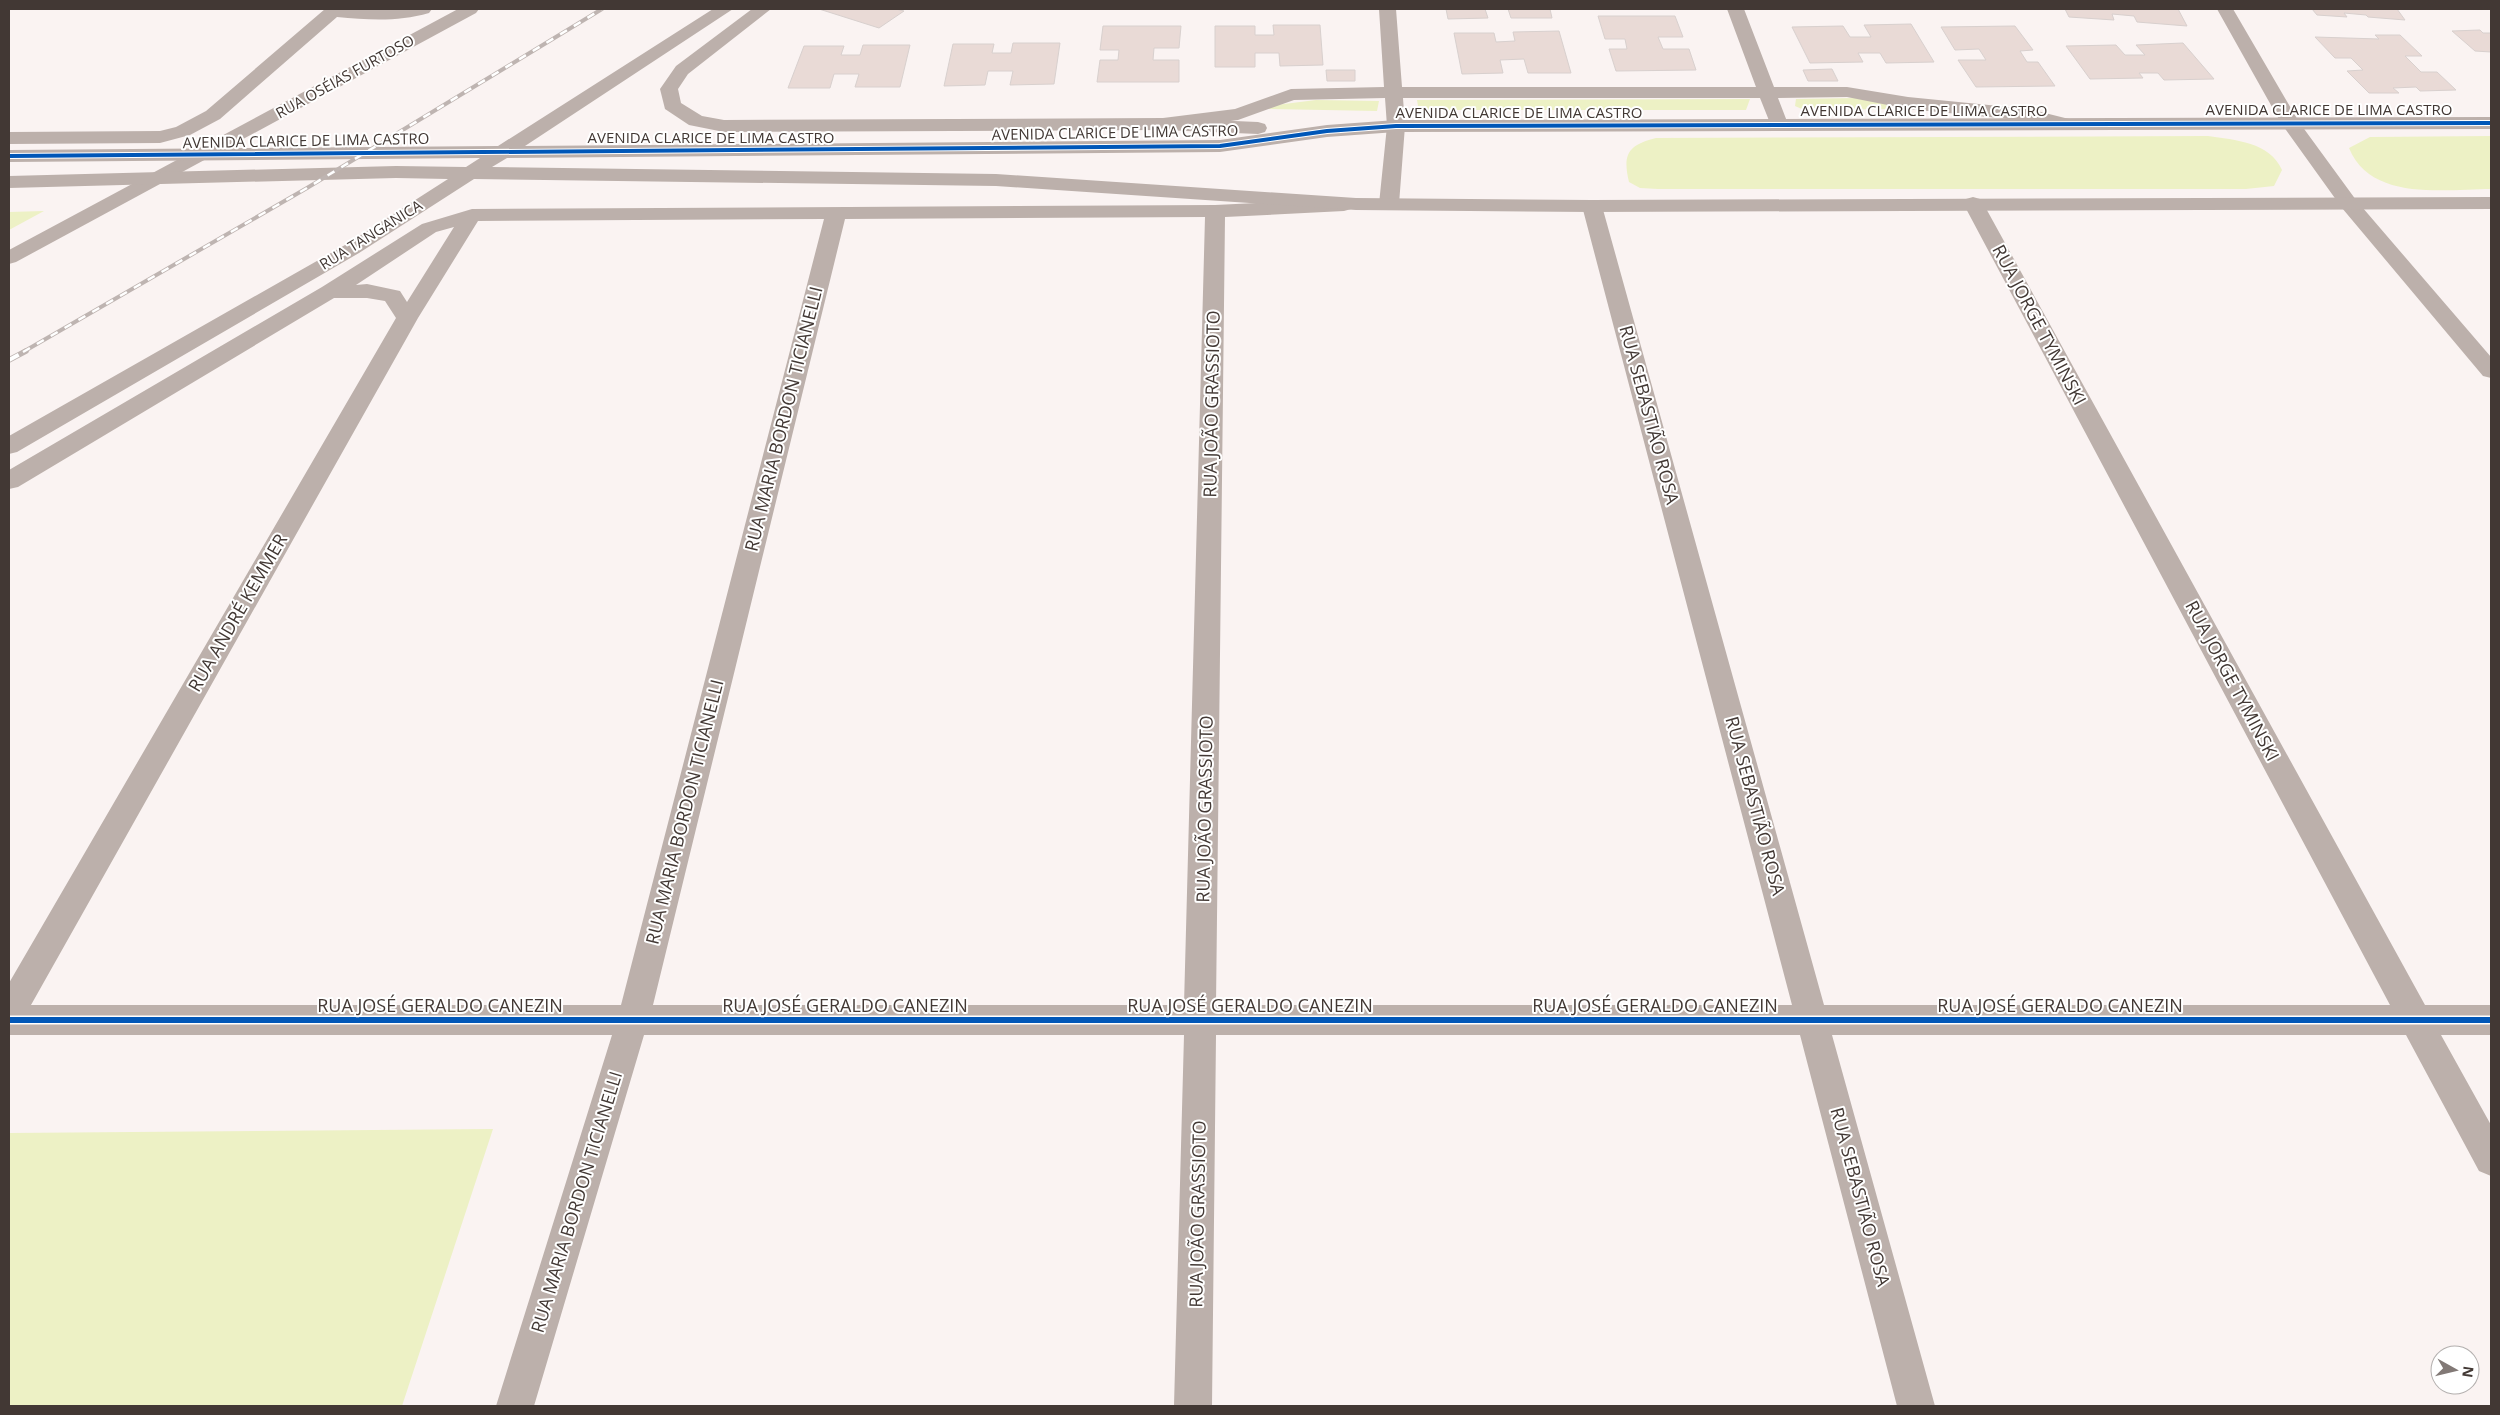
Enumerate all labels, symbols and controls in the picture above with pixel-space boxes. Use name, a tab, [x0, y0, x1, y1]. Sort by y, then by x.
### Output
street label: RUA OSÉIAS FURTOSO	[272, 30, 417, 123]
street label: AVENIDA CLARICE DE LIMA CASTRO	[2206, 99, 2452, 119]
street label: AVENIDA CLARICE DE LIMA CASTRO	[1801, 100, 2047, 120]
street label: AVENIDA CLARICE DE LIMA CASTRO	[1396, 102, 1642, 122]
street label: AVENIDA CLARICE DE LIMA CASTRO	[991, 120, 1239, 144]
street label: AVENIDA CLARICE DE LIMA CASTRO	[588, 127, 834, 147]
street label: AVENIDA CLARICE DE LIMA CASTRO	[182, 128, 430, 152]
street label: RUA TANGANICA	[315, 194, 426, 274]
street label: RUA JORGE TYMINSKI	[1987, 240, 2092, 409]
street label: RUA MARIA BORDON TICIANELLI	[738, 284, 828, 554]
street label: RUA JOÃO GRASSIOTO	[1197, 310, 1225, 498]
street label: RUA SEBASTIÃO ROSA	[1615, 323, 1686, 508]
street label: RUA ANDRÉ KEMMER	[182, 529, 292, 696]
street label: RUA JORGE TYMINSKI	[2180, 596, 2285, 765]
street label: RUA MARIA BORDON TICIANELLI	[639, 677, 729, 947]
street label: RUA SEBASTIÃO ROSA	[1721, 714, 1792, 899]
street label: RUA JOÃO GRASSIOTO	[1190, 715, 1218, 903]
street label: RUA JOSÉ GERALDO CANEZIN	[317, 993, 563, 1017]
street label: RUA JOSÉ GERALDO CANEZIN	[722, 993, 968, 1017]
street label: RUA JOSÉ GERALDO CANEZIN	[1127, 993, 1373, 1017]
street label: RUA JOSÉ GERALDO CANEZIN	[1532, 993, 1778, 1017]
street label: RUA JOSÉ GERALDO CANEZIN	[1937, 993, 2183, 1017]
street label: RUA MARIA BORDON TICIANELLI	[525, 1068, 627, 1335]
street label: RUA SEBASTIÃO ROSA	[1826, 1105, 1897, 1290]
street label: RUA JOÃO GRASSIOTO	[1183, 1120, 1211, 1308]
north arrow	[2430, 1345, 2480, 1395]
text: N	[2458, 1365, 2479, 1379]

